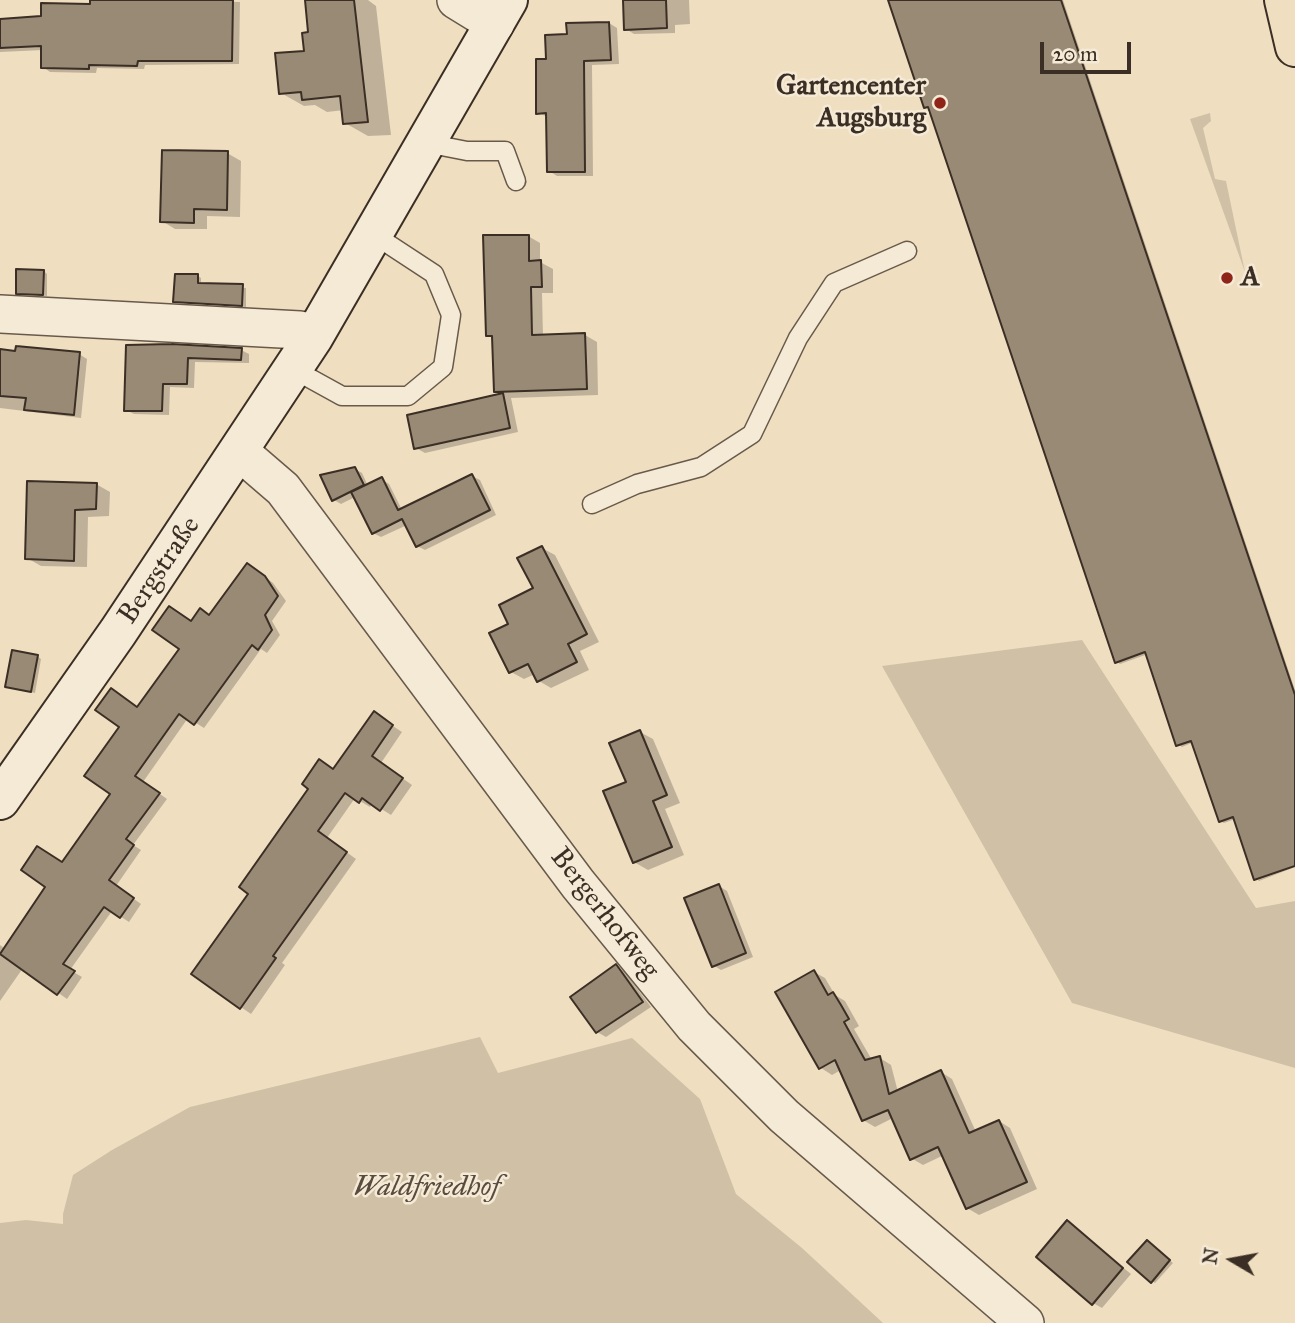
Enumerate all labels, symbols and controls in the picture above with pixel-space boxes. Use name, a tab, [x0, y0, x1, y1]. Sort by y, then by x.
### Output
scale bar	[1043, 28, 1134, 72]
text: 20 m	[1053, 41, 1098, 67]
place label: Gartencenter Augsburg	[776, 70, 926, 136]
marker: Gartencenter Augsburg	[932, 95, 948, 111]
place label: A	[1241, 261, 1260, 295]
marker: A	[1219, 270, 1235, 286]
street label: Bergstraße	[112, 511, 208, 631]
street label: Bergerhofweg	[542, 842, 666, 986]
park label: Waldfriedhof	[354, 1171, 500, 1205]
north arrow	[1197, 1225, 1267, 1295]
text: N	[1198, 1246, 1224, 1266]

